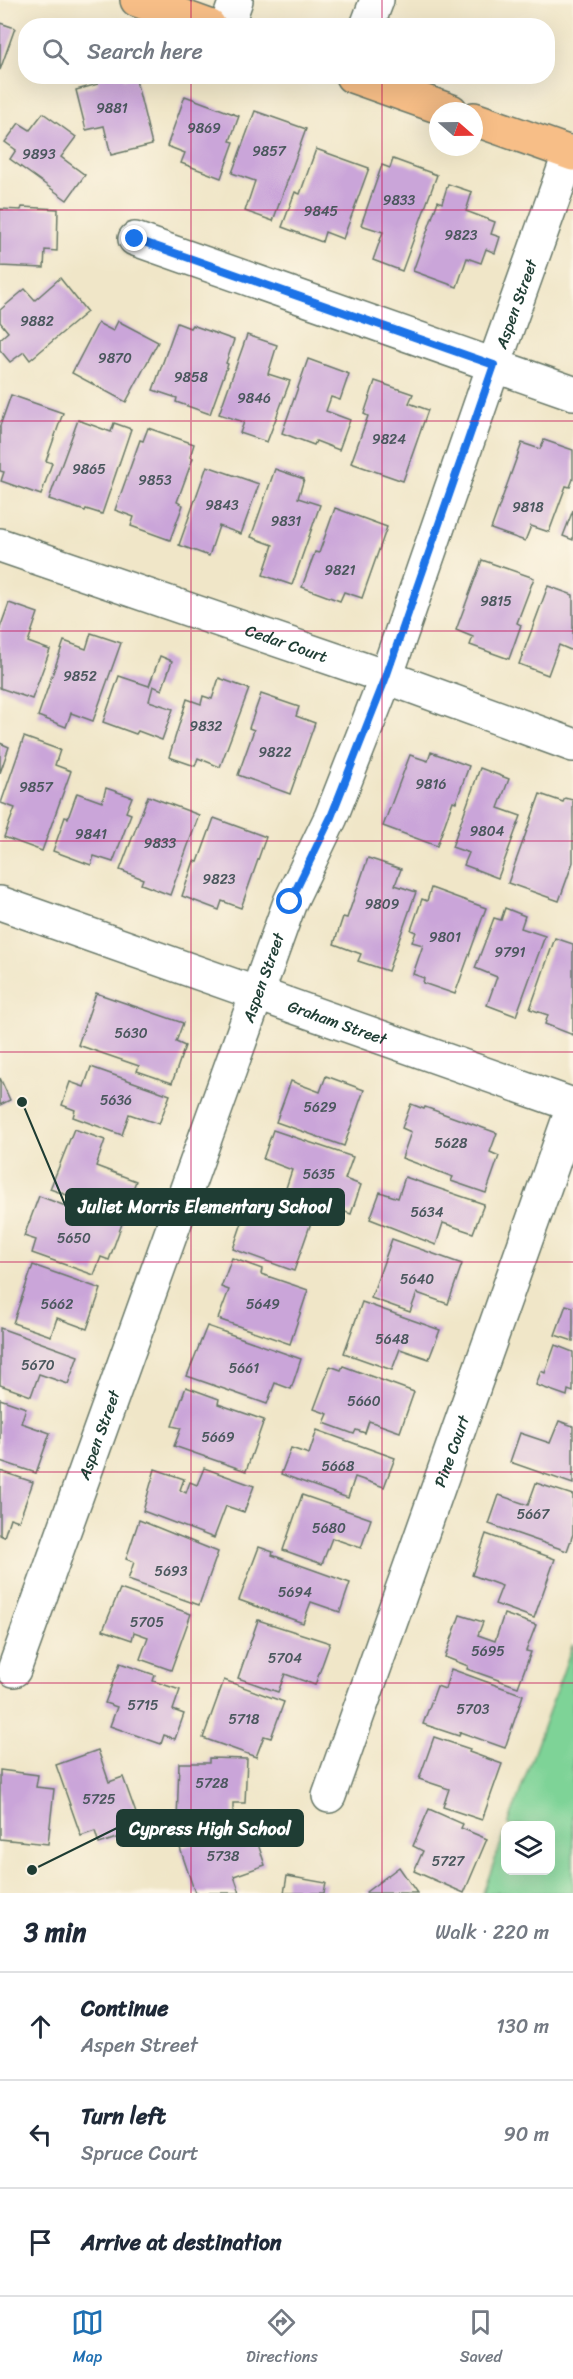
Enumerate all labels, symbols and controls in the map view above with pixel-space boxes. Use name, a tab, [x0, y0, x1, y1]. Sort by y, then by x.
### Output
search box	[18, 18, 555, 84]
text: Search here	[87, 32, 203, 71]
icon: search	[39, 35, 72, 68]
house number: 9881	[96, 96, 128, 121]
north arrow	[429, 102, 483, 156]
house number: 9869	[187, 116, 221, 141]
house number: 9857	[252, 139, 287, 164]
house number: 9893	[22, 142, 56, 167]
house number: 9833	[383, 188, 416, 213]
house number: 9845	[304, 199, 339, 224]
house number: 9823	[445, 223, 478, 248]
route end	[121, 225, 147, 251]
street label: Aspen Street	[487, 255, 546, 354]
house number: 9882	[20, 309, 54, 334]
house number: 9870	[98, 346, 132, 371]
house number: 9858	[174, 365, 209, 390]
house number: 9846	[237, 386, 271, 411]
house number: 9824	[372, 427, 406, 452]
house number: 9865	[72, 457, 106, 482]
house number: 9853	[138, 468, 172, 493]
house number: 9843	[205, 493, 239, 518]
house number: 9818	[512, 495, 544, 520]
house number: 9831	[271, 509, 301, 534]
house number: 9821	[324, 558, 356, 583]
house number: 9815	[480, 589, 512, 614]
street label: Cedar Court	[241, 616, 332, 671]
house number: 9852	[63, 664, 97, 689]
house number: 9832	[190, 714, 222, 739]
house number: 9822	[258, 740, 292, 765]
house number: 9816	[416, 772, 447, 797]
house number: 9857	[19, 775, 54, 800]
house number: 9804	[470, 819, 505, 844]
house number: 9841	[75, 822, 107, 847]
house number: 9833	[144, 831, 177, 856]
house number: 9823	[203, 867, 236, 892]
route start	[276, 888, 302, 914]
house number: 9809	[365, 892, 400, 917]
house number: 9801	[429, 925, 461, 950]
street label: Aspen Street	[234, 928, 293, 1027]
house number: 9791	[494, 940, 526, 965]
street label: Graham Street	[284, 992, 392, 1054]
house number: 5630	[114, 1021, 148, 1046]
house number: 5636	[100, 1088, 132, 1113]
house number: 5629	[303, 1095, 337, 1120]
house number: 5628	[434, 1131, 468, 1156]
house number: 5635	[303, 1162, 336, 1187]
callout: Juliet Morris Elementary School	[66, 1189, 344, 1225]
text: Juliet Morris Elementary School	[77, 1191, 333, 1223]
house number: 5634	[411, 1200, 444, 1225]
house number: 5650	[57, 1226, 91, 1251]
house number: 5640	[400, 1267, 434, 1292]
house number: 5662	[41, 1292, 73, 1317]
house number: 5649	[246, 1292, 280, 1317]
house number: 5648	[375, 1327, 409, 1352]
house number: 5670	[21, 1353, 55, 1378]
house number: 5661	[229, 1356, 259, 1381]
street label: Aspen Street	[69, 1386, 129, 1485]
house number: 5660	[347, 1389, 381, 1414]
street label: Pine Court	[426, 1411, 478, 1491]
house number: 5669	[201, 1425, 235, 1450]
house number: 5668	[322, 1454, 355, 1479]
house number: 5667	[517, 1502, 550, 1527]
house number: 5680	[312, 1516, 346, 1541]
house number: 5693	[155, 1559, 188, 1584]
house number: 5694	[278, 1580, 312, 1605]
house number: 5705	[130, 1610, 164, 1635]
house number: 5695	[471, 1639, 505, 1664]
house number: 5704	[268, 1646, 302, 1671]
house number: 5715	[127, 1693, 159, 1718]
house number: 5703	[456, 1697, 490, 1722]
house number: 5718	[229, 1707, 260, 1732]
house number: 5728	[195, 1771, 229, 1796]
house number: 5725	[82, 1787, 116, 1812]
callout: Cypress High School	[117, 1810, 303, 1846]
text: Cypress High School	[128, 1813, 292, 1845]
map controls	[501, 1821, 555, 1875]
button: layers	[501, 1821, 555, 1875]
house number: 5738	[207, 1844, 240, 1869]
house number: 5727	[432, 1849, 465, 1874]
text: 3 min	[24, 1909, 86, 1955]
text: Walk · 220 m	[435, 1915, 549, 1950]
text: Continue	[81, 1989, 169, 2028]
text: 130 m	[496, 2009, 549, 2044]
icon: ahead	[24, 2010, 57, 2043]
text: Aspen Street	[81, 2028, 198, 2063]
text: Turn left	[81, 2097, 166, 2136]
text: 90 m	[504, 2117, 549, 2152]
icon: left	[24, 2118, 57, 2151]
text: Spruce Court	[81, 2136, 199, 2171]
text: Arrive at destination	[81, 2223, 282, 2262]
icon: arrive	[24, 2226, 57, 2259]
tab: Map	[71, 2306, 104, 2371]
tab: Directions	[246, 2306, 318, 2371]
tab: Saved	[460, 2306, 502, 2371]

